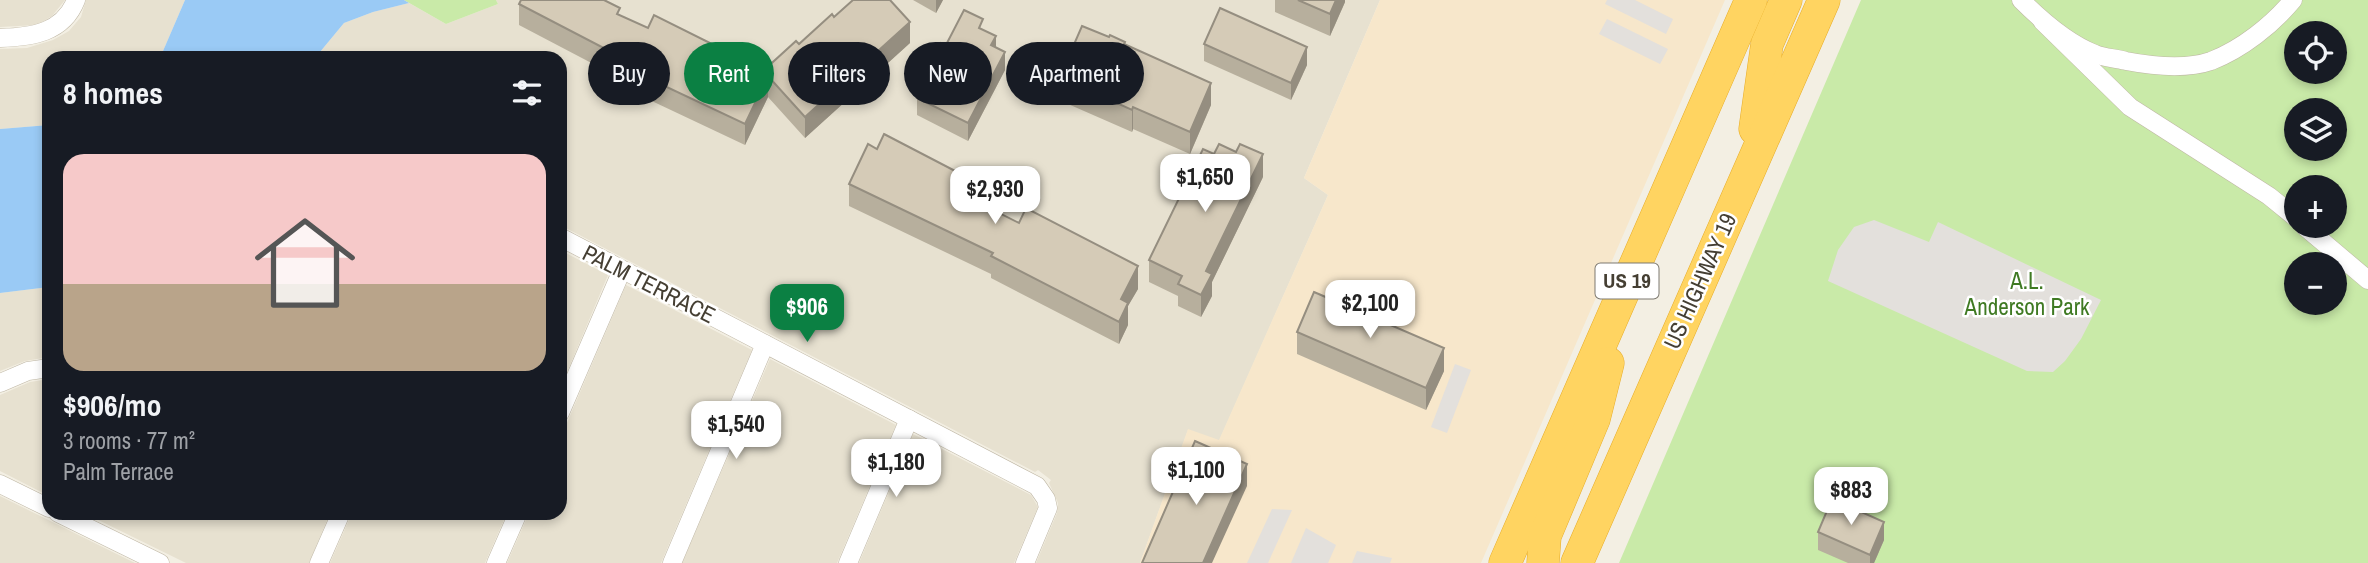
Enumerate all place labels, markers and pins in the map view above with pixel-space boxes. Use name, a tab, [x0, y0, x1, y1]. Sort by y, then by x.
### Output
pin: $1,650	[1148, 154, 1262, 214]
pin: $2,930	[938, 166, 1052, 226]
pin: $2,100	[1313, 280, 1427, 340]
pin: $906	[766, 284, 848, 344]
pin: $1,540	[679, 402, 793, 461]
pin: $1,180	[839, 440, 953, 499]
pin: $1,100	[1139, 448, 1253, 507]
pin: $883	[1810, 468, 1892, 527]

